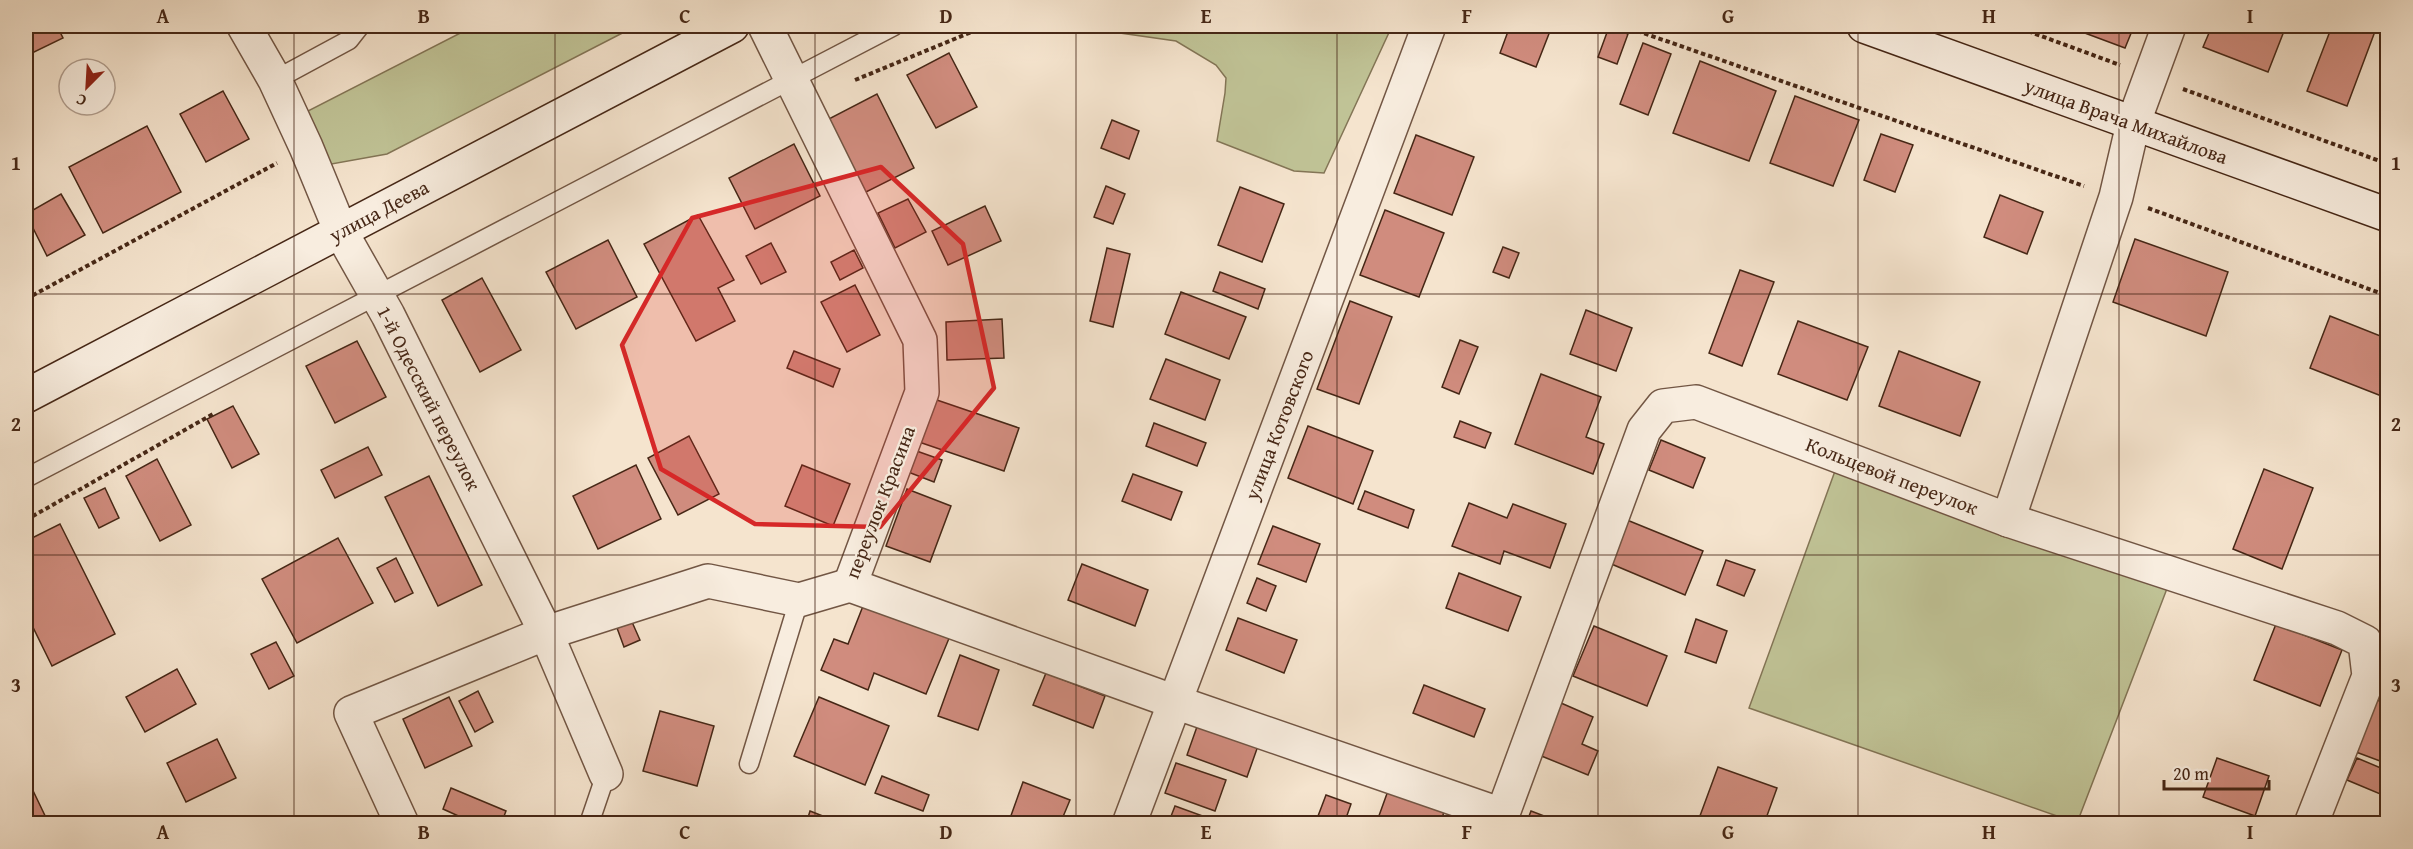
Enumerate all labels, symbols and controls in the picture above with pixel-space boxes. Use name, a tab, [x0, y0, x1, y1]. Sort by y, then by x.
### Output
text: A	[157, 1, 170, 30]
text: B	[418, 1, 430, 30]
text: C	[679, 1, 691, 30]
text: D	[939, 1, 953, 30]
text: E	[1201, 1, 1212, 30]
text: F	[1462, 1, 1472, 30]
text: G	[1722, 1, 1734, 30]
text: H	[1982, 1, 1996, 30]
text: I	[2247, 1, 2253, 30]
north arrow	[57, 57, 117, 117]
street label: улица Врача Михайлова	[2020, 70, 2232, 171]
text: С	[72, 88, 90, 114]
text: 1	[11, 148, 21, 177]
text: 1	[2391, 148, 2401, 177]
street label: улица Деева	[323, 172, 434, 249]
street label: 1-й Одесский переулок	[370, 300, 489, 496]
street label: улица Котовского	[1236, 346, 1321, 505]
text: 2	[11, 409, 21, 438]
text: 2	[2391, 409, 2401, 438]
street label: переулок Красина	[837, 421, 922, 582]
street label: Кольцевой переулок	[1802, 429, 1983, 522]
text: 3	[11, 670, 21, 699]
text: 3	[2391, 670, 2401, 699]
scale bar	[2164, 753, 2269, 791]
text: 20 m	[2173, 760, 2209, 787]
text: A	[157, 817, 170, 846]
text: B	[418, 817, 430, 846]
text: C	[679, 817, 691, 846]
text: D	[939, 817, 953, 846]
text: E	[1201, 817, 1212, 846]
text: F	[1462, 817, 1472, 846]
text: G	[1722, 817, 1734, 846]
text: H	[1982, 817, 1996, 846]
text: I	[2247, 817, 2253, 846]

